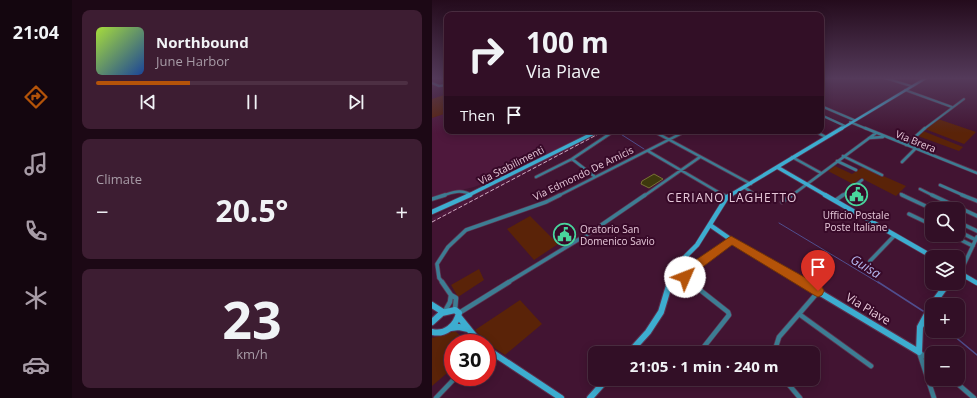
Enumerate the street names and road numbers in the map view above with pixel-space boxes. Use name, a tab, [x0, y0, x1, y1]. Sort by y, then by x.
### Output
street label: Via Brera	[894, 127, 938, 155]
street label: Via Stabilimenti	[476, 142, 546, 188]
street label: Via Edmondo De Amicis	[530, 142, 636, 203]
street label: Via Piave	[843, 289, 894, 329]

